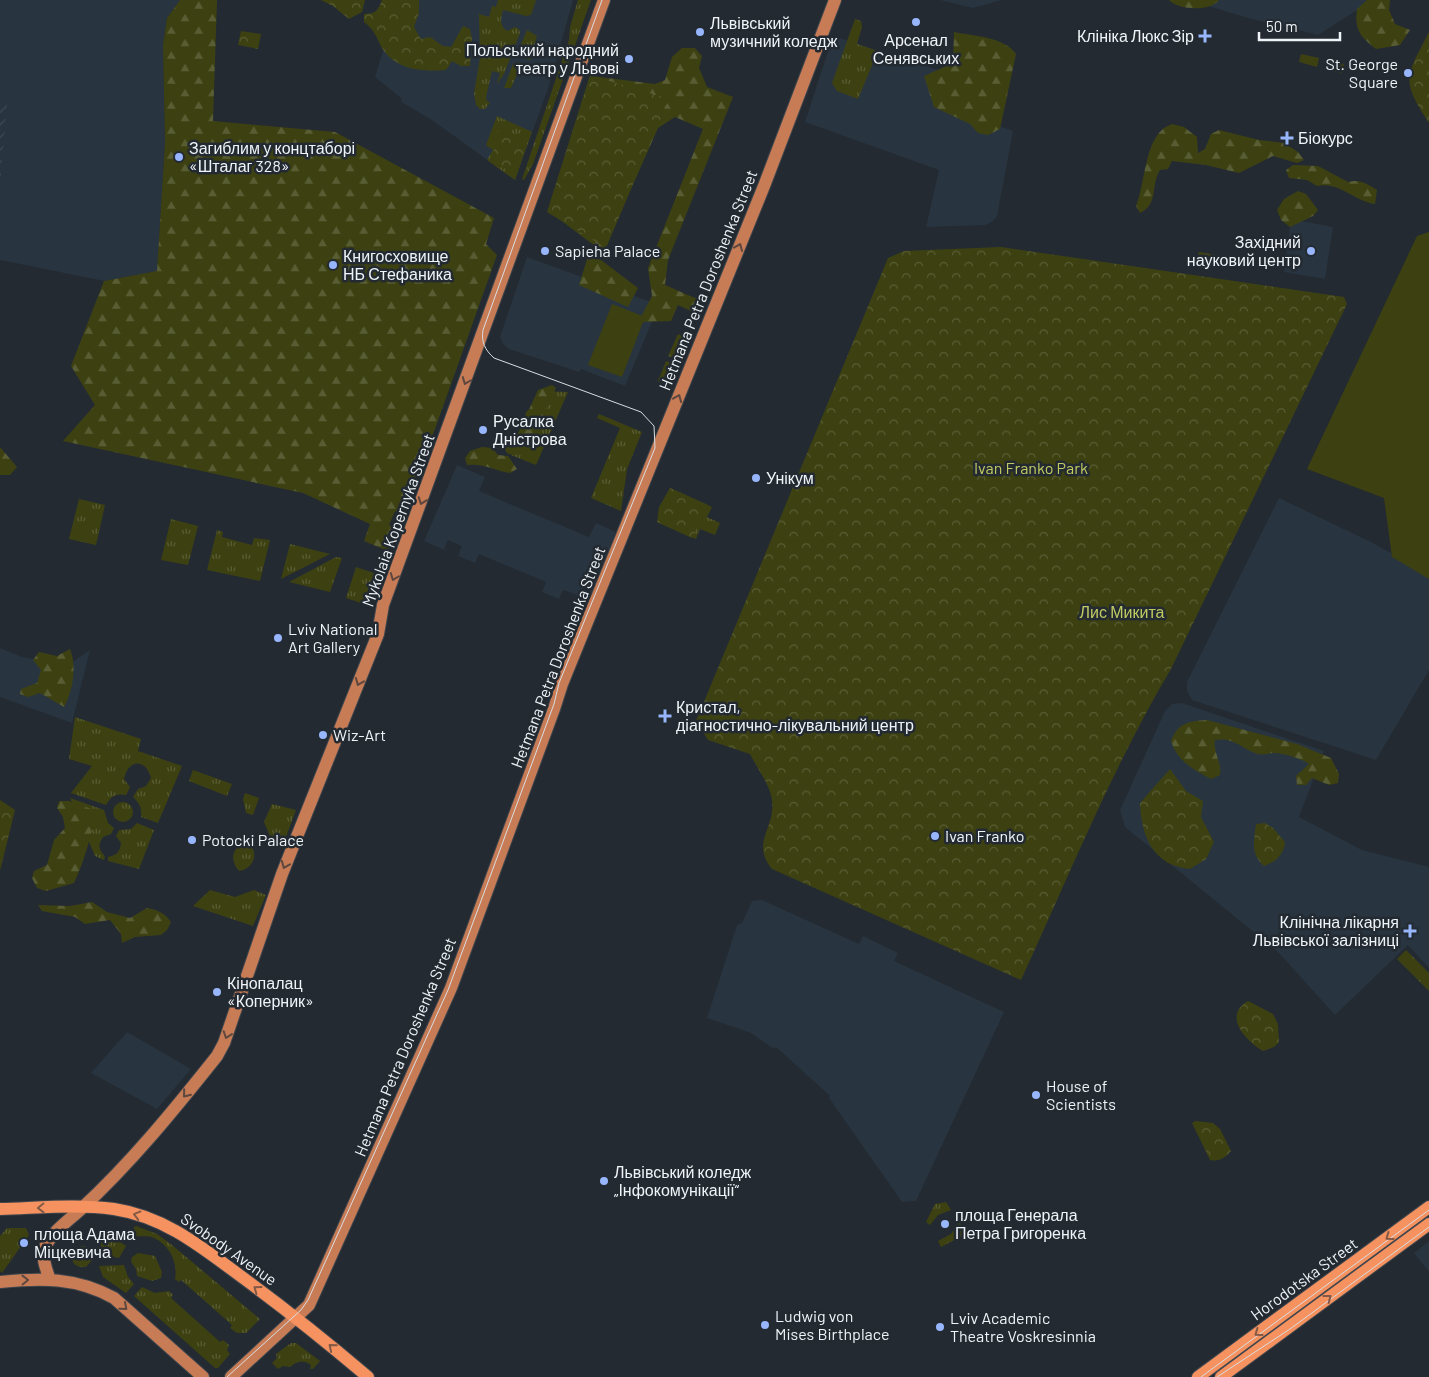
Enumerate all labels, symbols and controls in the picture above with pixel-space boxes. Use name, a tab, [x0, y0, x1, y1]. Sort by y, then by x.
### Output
scale bar	[1259, 10, 1340, 42]
place label: Львівський музичний коледж	[710, 13, 838, 50]
marker: Арсенал Сенявських	[910, 16, 922, 28]
text: 50 m	[1266, 17, 1298, 35]
marker: Львівський музичний коледж	[694, 26, 706, 38]
place label: Клініка Люкс Зір	[1077, 26, 1194, 45]
marker: Клініка Люкс Зір	[1198, 29, 1212, 43]
place label: Арсенал Сенявських	[873, 30, 959, 67]
place label: Польський народний театр у Львові	[466, 40, 619, 77]
marker: Польський народний театр у Львові	[623, 53, 635, 65]
place label: St. George Square	[1325, 54, 1398, 91]
marker: St. George Square	[1402, 67, 1414, 79]
place label: Біокурс	[1298, 128, 1353, 147]
marker: Біокурс	[1280, 131, 1294, 145]
place label: Загиблим у концтаборі «Шталаг 328»	[189, 138, 355, 175]
marker: Загиблим у концтаборі «Шталаг 328»	[173, 151, 185, 163]
street label: Hetmana Petra Doroshenka Street	[655, 167, 761, 393]
place label: Західний науковий центр	[1187, 232, 1301, 269]
place label: Sapieha Palace	[555, 241, 660, 260]
one-way arrow	[733, 243, 744, 252]
marker: Sapieha Palace	[539, 245, 551, 257]
marker: Західний науковий центр	[1305, 245, 1317, 257]
place label: Книгосховище НБ Стефаника	[343, 246, 452, 283]
marker: Книгосховище НБ Стефаника	[327, 259, 339, 271]
one-way arrow	[462, 376, 472, 385]
one-way arrow	[672, 394, 682, 403]
place label: Русалка Дністрова	[493, 411, 567, 448]
marker: Русалка Дністрова	[477, 424, 489, 436]
street label: Mykolaia Kopernyka Street	[357, 431, 438, 609]
park label: Ivan Franko Park	[974, 458, 1088, 477]
place label: Унікум	[766, 468, 814, 487]
marker: Унікум	[750, 472, 762, 484]
one-way arrow	[418, 496, 428, 505]
street label: Hetmana Petra Doroshenka Street	[506, 543, 609, 770]
one-way arrow	[390, 572, 400, 581]
park label: Лис Микита	[1080, 602, 1165, 621]
place label: Lviv National Art Gallery	[288, 619, 377, 656]
marker: Lviv National Art Gallery	[272, 632, 284, 644]
one-way arrow	[354, 677, 365, 686]
place label: Кристал, діагностично-лікувальний центр	[676, 697, 914, 734]
marker: Кристал, діагностично-лікувальний центр	[658, 709, 672, 723]
place label: Wiz-Art	[333, 725, 386, 744]
marker: Wiz-Art	[317, 729, 329, 741]
place label: Ivan Franko	[945, 826, 1024, 845]
place label: Potocki Palace	[202, 830, 304, 849]
marker: Ivan Franko	[929, 830, 941, 842]
marker: Potocki Palace	[186, 834, 198, 846]
one-way arrow	[281, 860, 291, 869]
place label: Клінічна лікарня Львівської залізниці	[1253, 912, 1399, 949]
marker: Клінічна лікарня Львівської залізниці	[1403, 924, 1417, 938]
street label: Hetmana Petra Doroshenka Street	[350, 934, 459, 1159]
place label: Кінопалац «Коперник»	[227, 973, 314, 1010]
marker: Кінопалац «Коперник»	[211, 986, 223, 998]
one-way arrow	[223, 1030, 233, 1039]
place label: House of Scientists	[1046, 1076, 1116, 1113]
one-way arrow	[183, 1088, 192, 1097]
marker: House of Scientists	[1030, 1089, 1042, 1101]
place label: Львівський коледж „Інфокомунікації“	[614, 1162, 752, 1199]
marker: Львівський коледж „Інфокомунікації“	[598, 1175, 610, 1187]
one-way arrow	[37, 1203, 45, 1213]
place label: площа Генерала Петра Григоренка	[955, 1205, 1086, 1242]
street label: Svobody Avenue	[178, 1208, 281, 1289]
one-way arrow	[132, 1210, 141, 1221]
marker: площа Генерала Петра Григоренка	[939, 1218, 951, 1230]
place label: площа Адама Міцкевича	[34, 1224, 135, 1261]
one-way arrow	[1385, 1231, 1394, 1240]
street label: Horodotska Street	[1247, 1233, 1361, 1324]
marker: площа Адама Міцкевича	[18, 1237, 30, 1249]
one-way arrow	[21, 1275, 29, 1285]
one-way arrow	[253, 1286, 263, 1295]
one-way arrow	[1322, 1295, 1332, 1304]
one-way arrow	[119, 1301, 128, 1310]
place label: Ludwig von Mises Birthplace	[775, 1306, 890, 1343]
place label: Lviv Academic Theatre Voskresinnia	[950, 1308, 1096, 1345]
marker: Ludwig von Mises Birthplace	[759, 1319, 771, 1331]
marker: Lviv Academic Theatre Voskresinnia	[934, 1321, 946, 1333]
one-way arrow	[1254, 1327, 1264, 1336]
one-way arrow	[329, 1344, 338, 1353]

